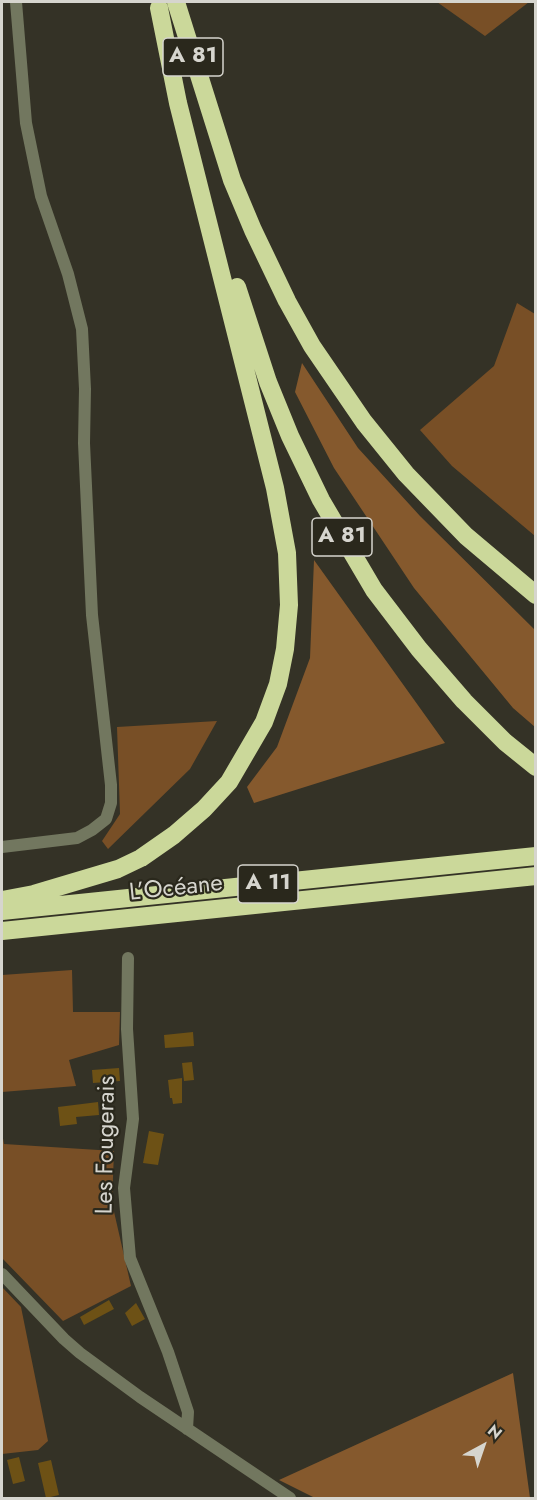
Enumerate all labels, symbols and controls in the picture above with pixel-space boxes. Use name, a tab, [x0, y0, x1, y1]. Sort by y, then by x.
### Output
road number: A 81	[163, 38, 223, 76]
road number: A 81	[312, 518, 372, 556]
road number: A 11	[238, 865, 298, 903]
street label: L’Océane	[128, 870, 224, 908]
street label: Les Fougerais	[91, 1075, 123, 1215]
north arrow	[453, 1416, 513, 1476]
text: N	[483, 1419, 507, 1445]

